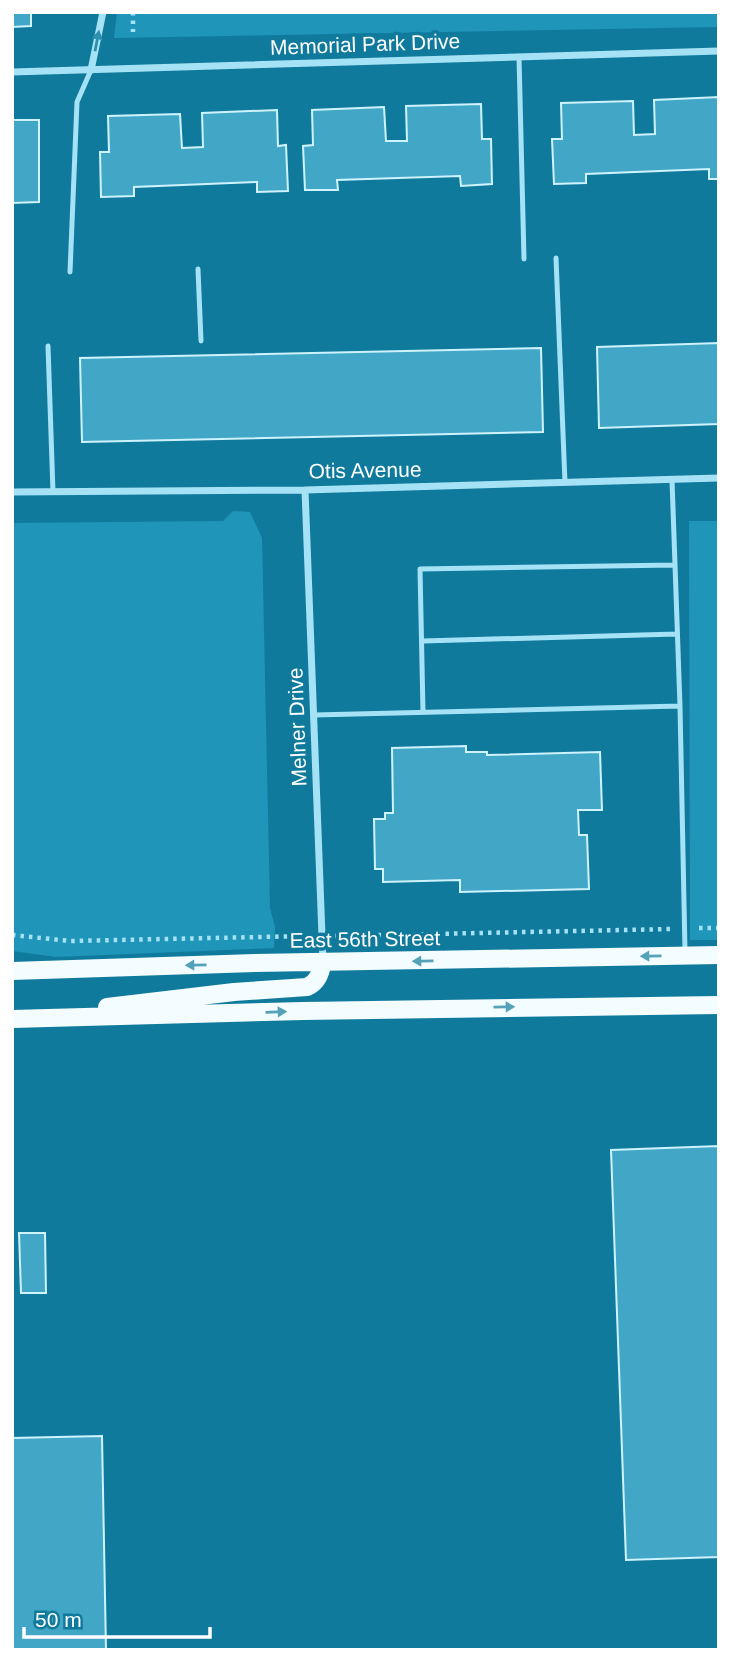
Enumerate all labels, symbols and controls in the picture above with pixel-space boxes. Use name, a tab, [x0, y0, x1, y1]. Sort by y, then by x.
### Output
street label: Memorial Park Drive	[270, 29, 460, 59]
one-way arrow	[91, 30, 102, 52]
street label: Otis Avenue	[308, 458, 422, 482]
street label: Melner Drive	[283, 667, 311, 787]
street label: East 56th Street	[290, 926, 441, 952]
one-way arrow	[639, 950, 661, 962]
one-way arrow	[412, 955, 434, 966]
one-way arrow	[184, 959, 206, 970]
one-way arrow	[493, 1001, 515, 1013]
one-way arrow	[266, 1006, 288, 1017]
scale bar	[24, 1596, 210, 1640]
text: 50 m	[35, 1608, 82, 1631]

